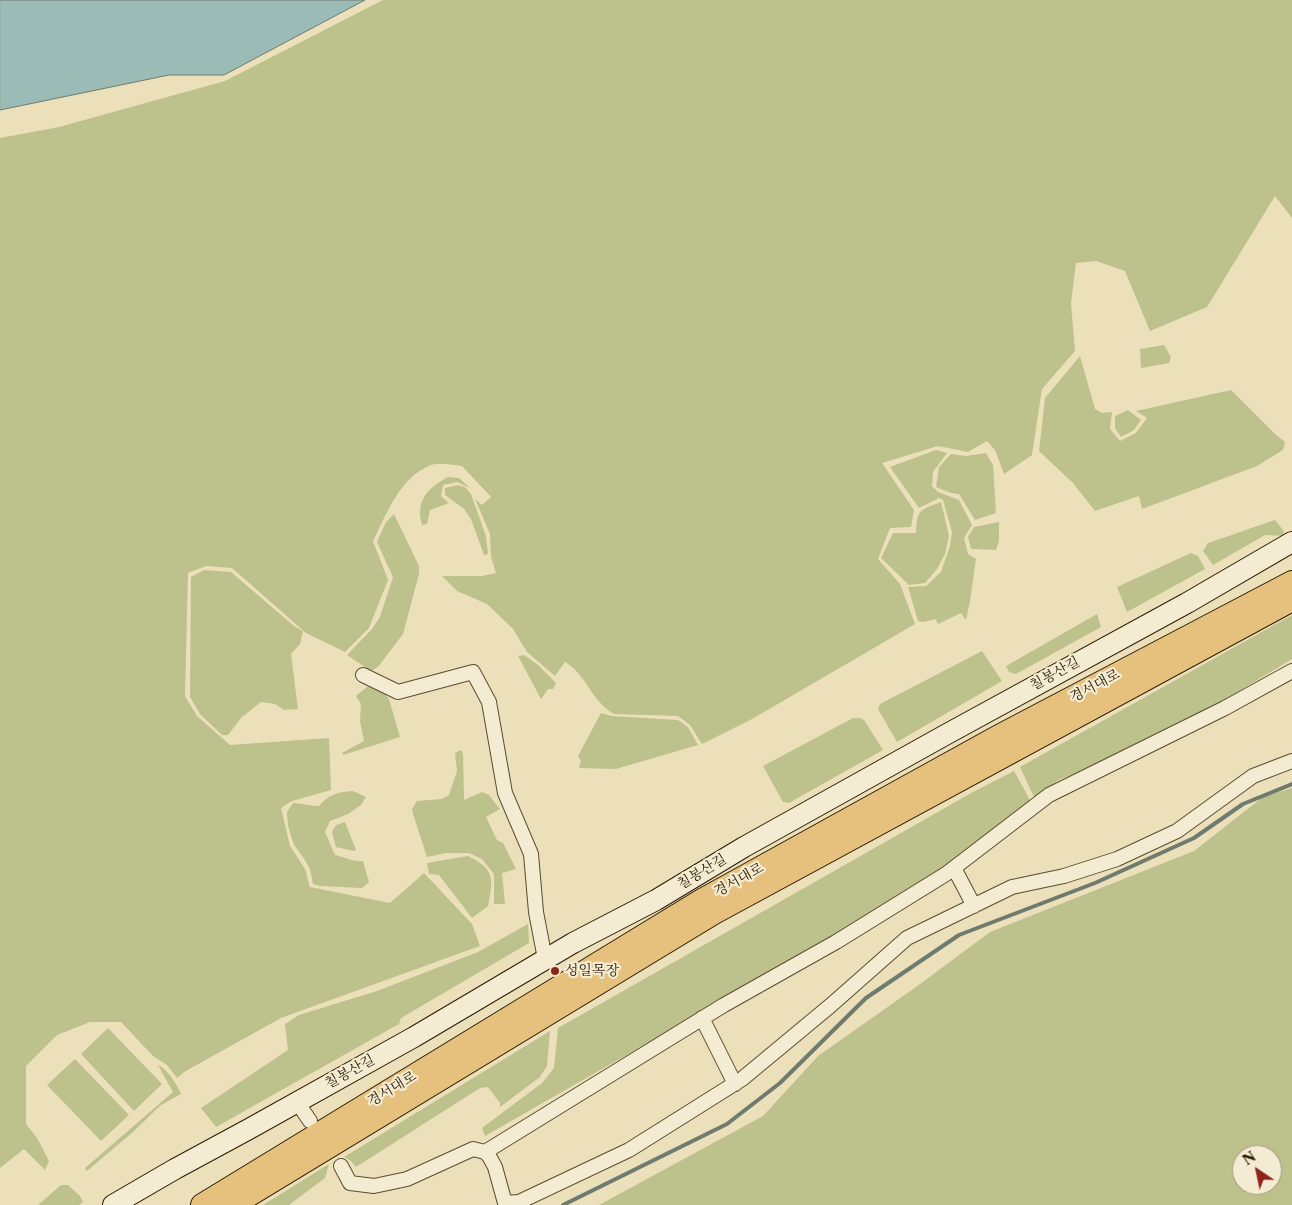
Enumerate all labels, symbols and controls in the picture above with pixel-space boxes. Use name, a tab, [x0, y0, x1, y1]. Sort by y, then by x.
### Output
street label: 칠봉산길	[1027, 654, 1083, 694]
street label: 경서대로	[1067, 666, 1123, 706]
street label: 칠봉산길	[674, 851, 730, 893]
street label: 경서대로	[711, 860, 767, 900]
place label: 성일목장	[565, 963, 619, 979]
marker: 성일목장	[549, 965, 561, 977]
street label: 칠봉산길	[322, 1052, 378, 1092]
street label: 경서대로	[364, 1068, 420, 1110]
north arrow	[1232, 1145, 1282, 1195]
text: N	[1239, 1148, 1259, 1169]

